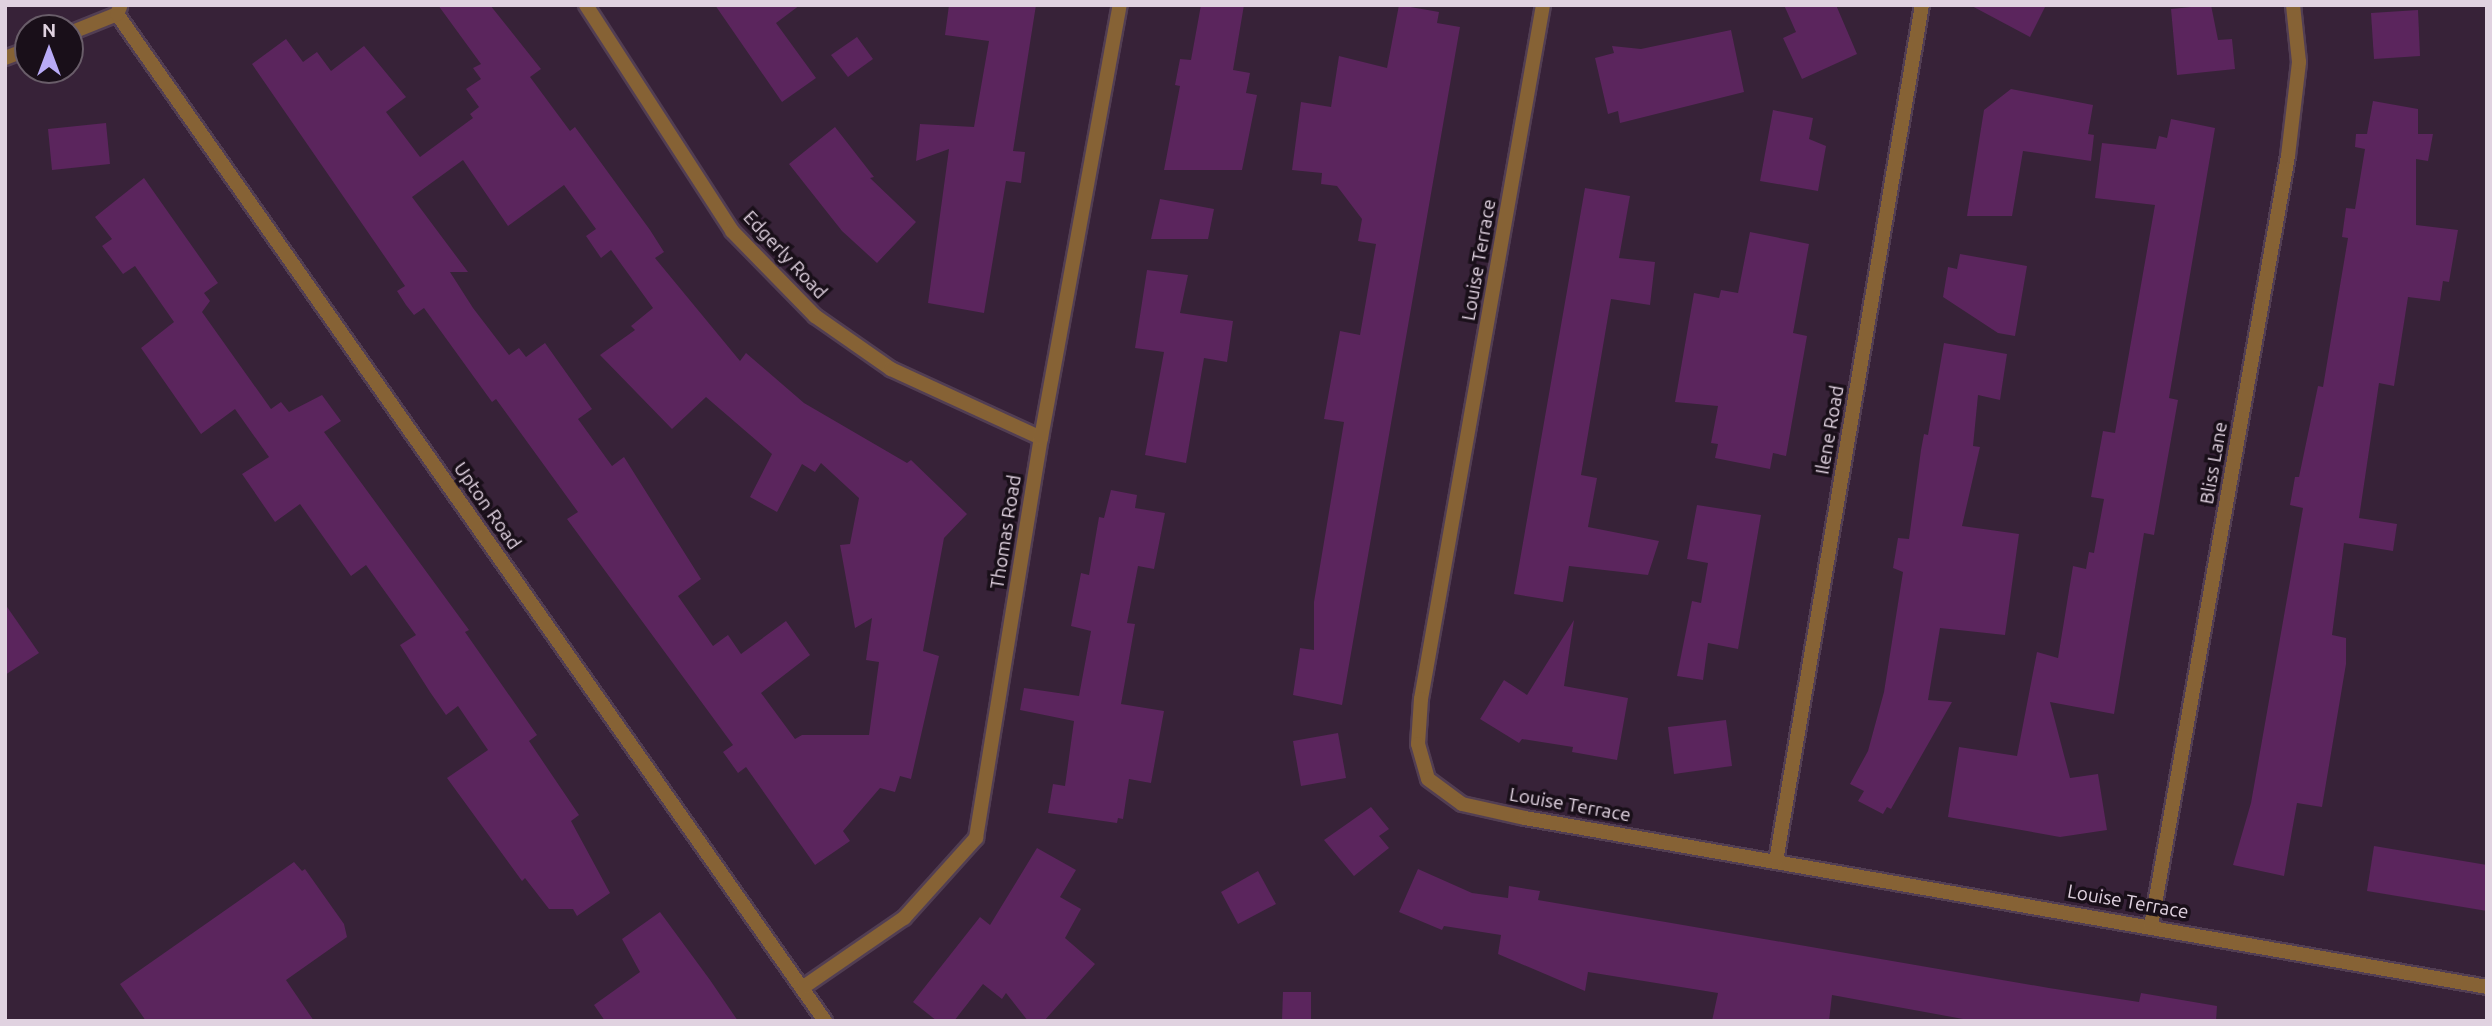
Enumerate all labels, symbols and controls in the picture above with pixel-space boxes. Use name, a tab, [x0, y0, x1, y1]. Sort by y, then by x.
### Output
north arrow	[14, 14, 84, 84]
text: N	[42, 19, 56, 41]
street label: Louise Terrace	[1457, 198, 1501, 322]
street label: Edgerly Road	[738, 206, 832, 304]
street label: Ilene Road	[1811, 384, 1849, 476]
street label: Bliss Lane	[2196, 420, 2232, 506]
street label: Upton Road	[449, 458, 525, 554]
street label: Thomas Road	[986, 473, 1026, 591]
street label: Louise Terrace	[1508, 783, 1632, 827]
street label: Louise Terrace	[2066, 880, 2190, 924]

